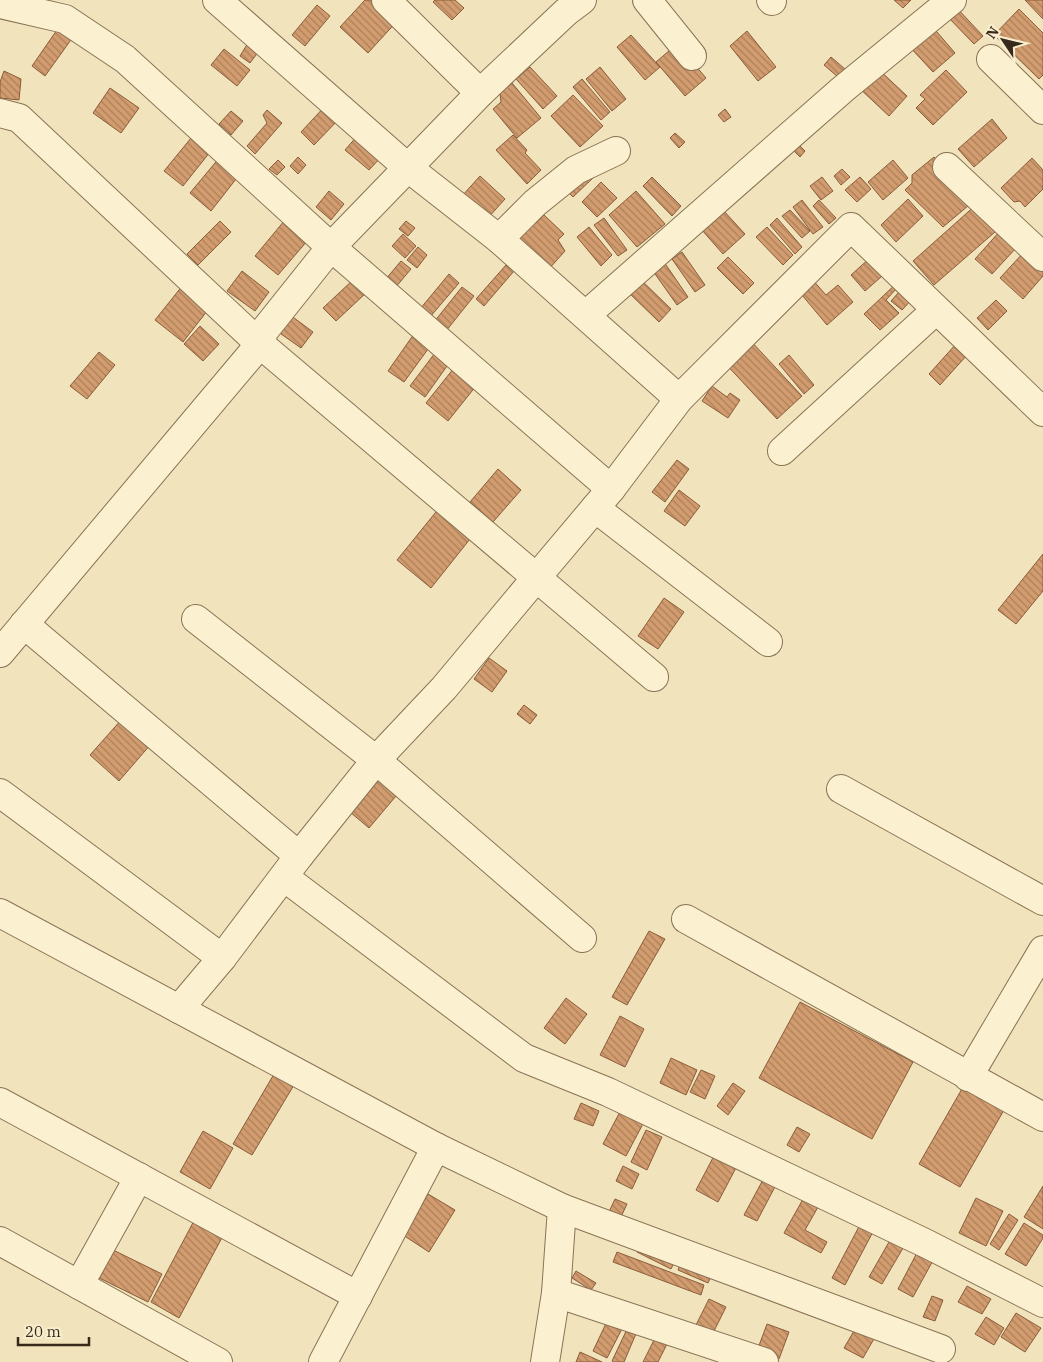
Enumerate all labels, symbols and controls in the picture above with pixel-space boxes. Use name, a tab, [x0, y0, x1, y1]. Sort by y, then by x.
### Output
north arrow	[978, 15, 1028, 65]
text: N	[982, 23, 1003, 42]
scale bar	[18, 1314, 89, 1346]
text: 20 m	[25, 1322, 61, 1341]

